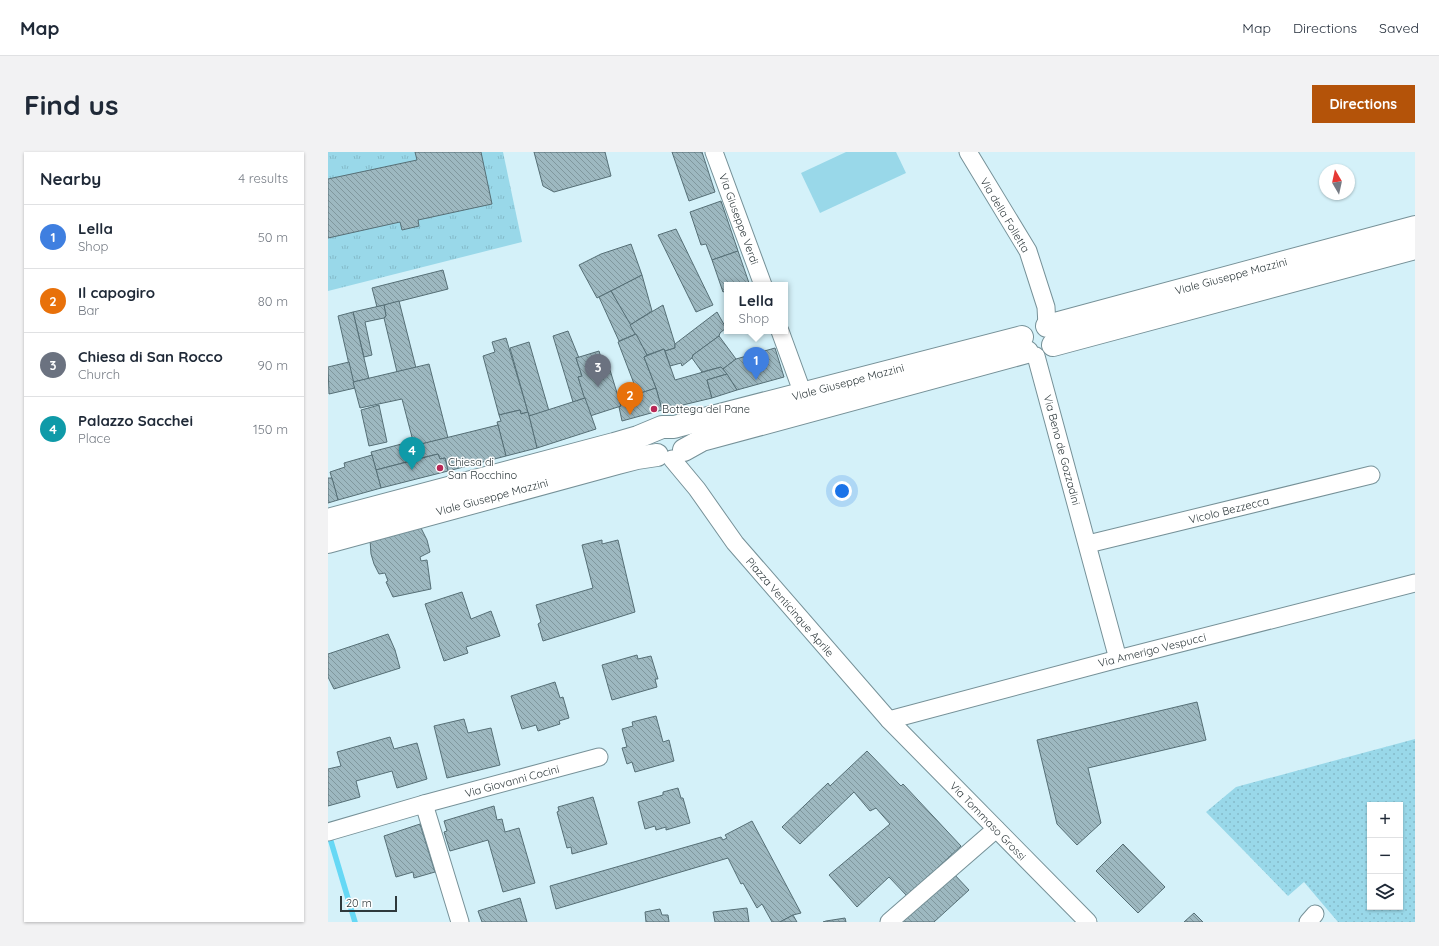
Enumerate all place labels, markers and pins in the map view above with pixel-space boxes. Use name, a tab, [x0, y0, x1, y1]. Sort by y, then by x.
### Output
pin: 1	[743, 347, 769, 380]
pin: 3	[585, 354, 611, 387]
pin: 2	[617, 382, 643, 415]
place label: Bottega del Pane	[662, 402, 750, 416]
marker: Bottega del Pane	[649, 404, 659, 414]
pin: 4	[399, 437, 425, 470]
place label: Chiesa di San Rocchino	[448, 455, 518, 482]
marker: Chiesa di San Rocchino	[435, 463, 445, 473]

